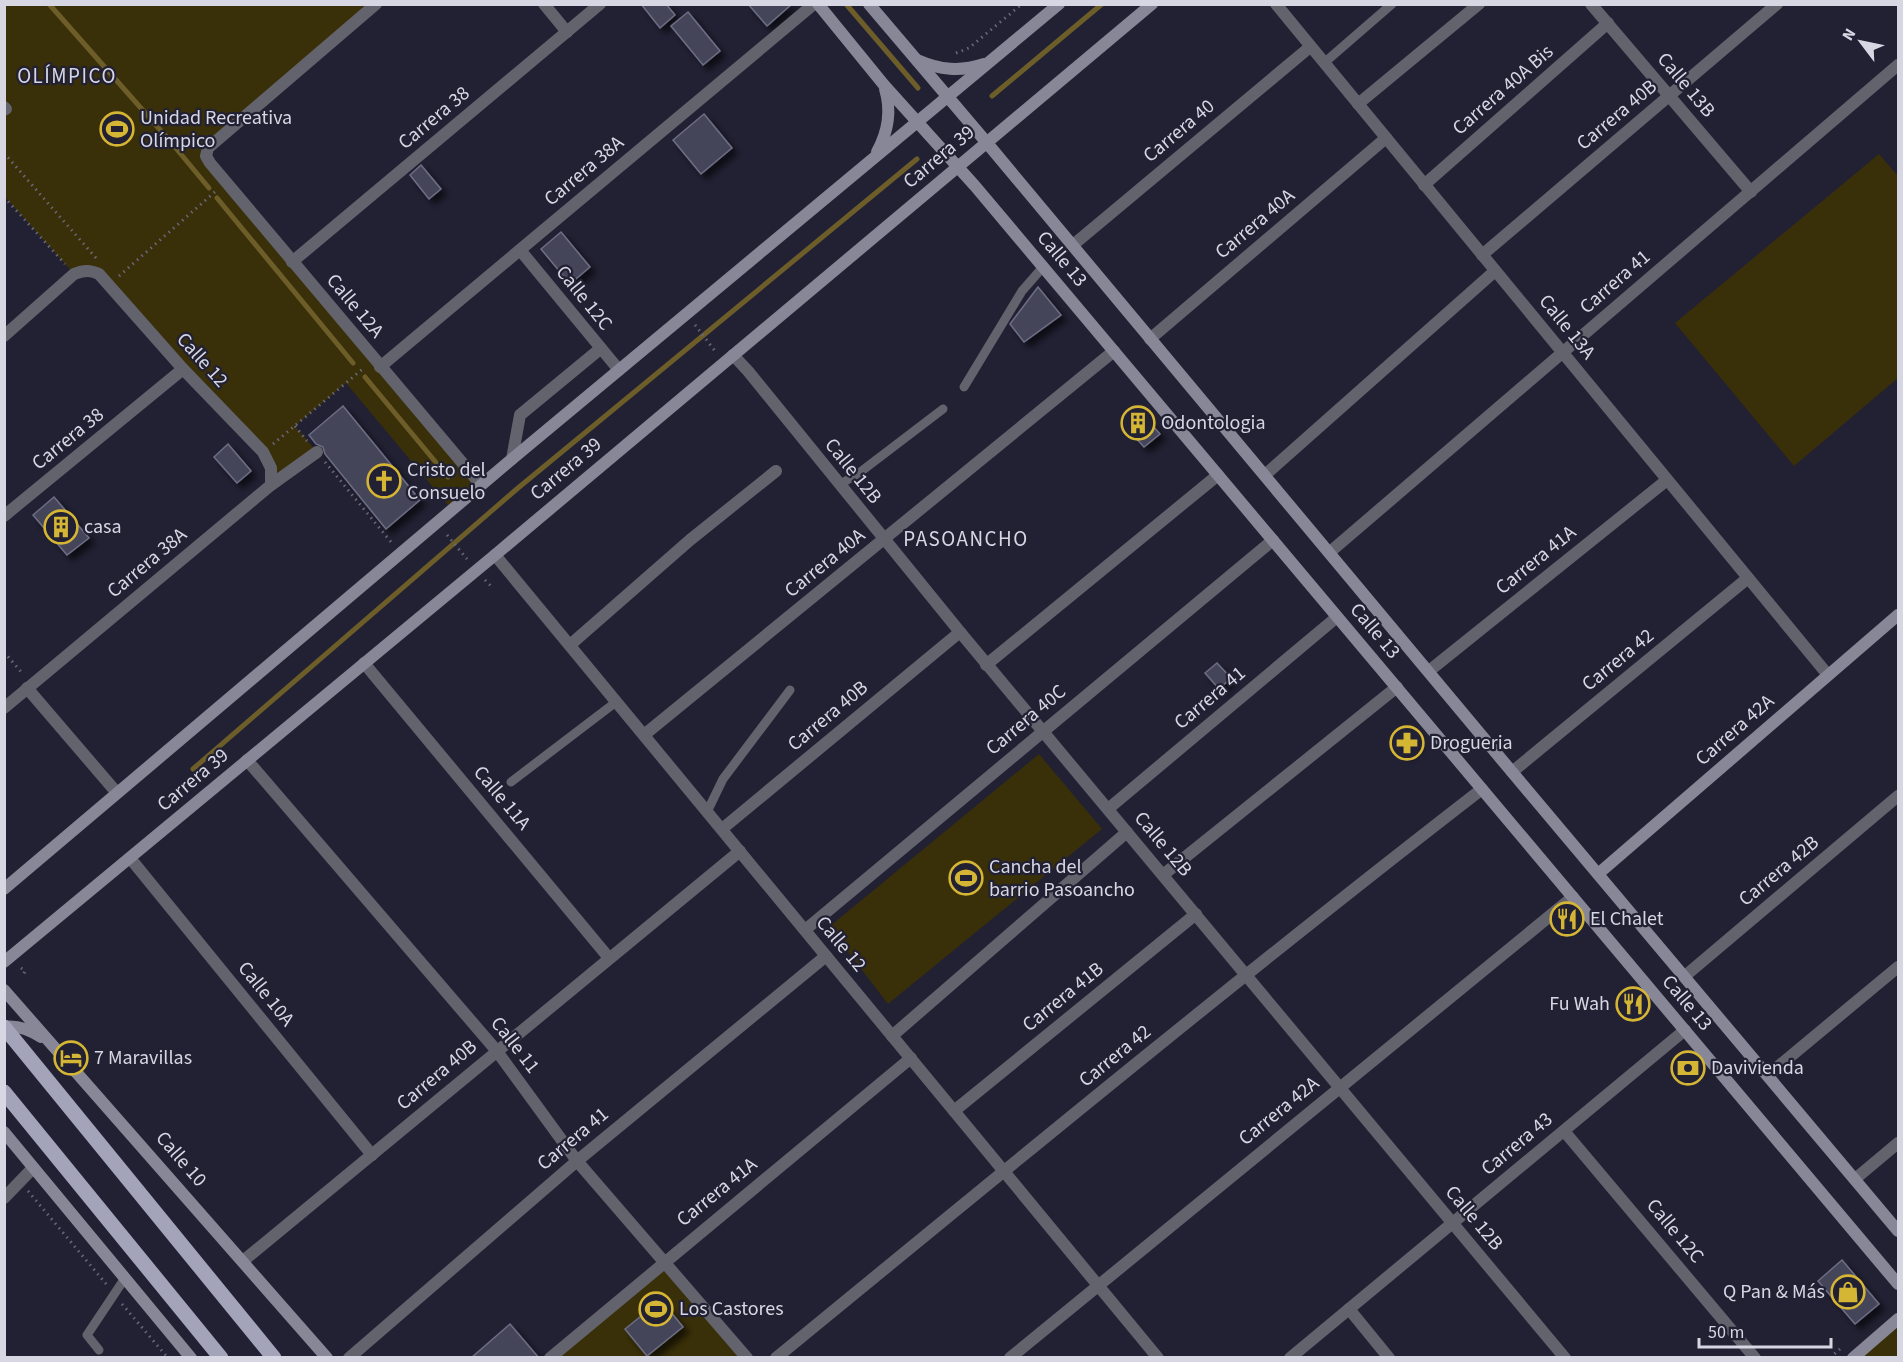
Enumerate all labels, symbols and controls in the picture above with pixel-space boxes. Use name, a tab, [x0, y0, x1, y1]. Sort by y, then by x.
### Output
north arrow	[1831, 12, 1891, 72]
text: N	[1837, 24, 1861, 45]
street label: Carrera 40A Bis	[1446, 38, 1560, 142]
street label: Calle 13B	[1650, 46, 1722, 124]
district label: OLÍMPICO	[17, 61, 117, 91]
street label: Carrera 40B	[1571, 73, 1663, 157]
street label: Carrera 38	[392, 80, 476, 156]
street label: Carrera 40	[1137, 93, 1221, 169]
place label: Unidad Recreativa Olímpico	[140, 104, 292, 155]
sports icon: Unidad Recreativa Olímpico	[99, 111, 135, 147]
street label: Carrera 39	[897, 119, 981, 195]
street label: Carrera 38A	[538, 129, 630, 213]
street label: Carrera 40A	[1209, 182, 1301, 266]
street label: Calle 13	[1030, 225, 1094, 293]
street label: Carrera 41	[1574, 243, 1656, 321]
street label: Calle 12C	[549, 259, 619, 337]
street label: Calle 12A	[320, 268, 390, 344]
street label: Calle 13A	[1532, 289, 1602, 366]
street label: Calle 12	[170, 326, 234, 394]
street label: Carrera 38	[26, 401, 110, 477]
building icon: Odontologia	[1120, 405, 1156, 441]
place label: Odontologia	[1161, 409, 1266, 437]
street label: Carrera 39	[524, 431, 608, 507]
street label: Calle 12B	[818, 432, 888, 510]
place label: Cristo del Consuelo	[407, 456, 486, 507]
church icon: Cristo del Consuelo	[366, 463, 402, 499]
building icon: casa	[43, 509, 79, 545]
place label: casa	[84, 513, 121, 541]
street label: Carrera 41A	[1490, 519, 1582, 601]
street label: Carrera 38A	[101, 521, 193, 605]
street label: Carrera 40A	[779, 522, 871, 604]
district label: PASOANCHO	[903, 524, 1029, 554]
street label: Calle 13	[1343, 597, 1407, 665]
street label: Carrera 42	[1576, 622, 1660, 698]
street label: Carrera 41	[1168, 660, 1252, 736]
street label: Carrera 40B	[782, 674, 874, 758]
street label: Carrera 40C	[980, 678, 1072, 762]
street label: Carrera 42A	[1689, 688, 1781, 772]
pharmacy icon: Drogueria	[1389, 725, 1425, 761]
place label: Drogueria	[1430, 729, 1513, 757]
street label: Carrera 39	[151, 742, 235, 818]
street label: Calle 11A	[467, 760, 537, 836]
street label: Calle 12B	[1127, 805, 1199, 883]
street label: Carrera 42B	[1733, 829, 1825, 913]
place label: Cancha del barrio Pasoancho	[989, 853, 1135, 904]
sports icon: Cancha del barrio Pasoancho	[948, 860, 984, 896]
restaurant icon: El Chalet	[1549, 901, 1585, 937]
place label: El Chalet	[1590, 905, 1664, 933]
street label: Calle 12	[809, 910, 873, 978]
street label: Calle 10A	[231, 956, 301, 1033]
street label: Carrera 41B	[1016, 956, 1110, 1038]
street label: Calle 13	[1655, 969, 1719, 1037]
restaurant icon: Fu Wah	[1615, 986, 1651, 1022]
place label: Fu Wah	[1549, 990, 1610, 1018]
street label: Calle 11	[484, 1011, 546, 1079]
street label: Carrera 42	[1073, 1018, 1157, 1094]
street label: Carrera 40B	[391, 1033, 483, 1117]
hotel icon: 7 Maravillas	[53, 1040, 89, 1076]
place label: 7 Maravillas	[94, 1044, 192, 1072]
bank icon: Davivienda	[1670, 1050, 1706, 1086]
place label: Davivienda	[1711, 1054, 1804, 1082]
street label: Carrera 42A	[1233, 1070, 1325, 1152]
street label: Carrera 41	[531, 1101, 615, 1177]
street label: Carrera 43	[1475, 1106, 1559, 1182]
street label: Calle 10	[149, 1125, 213, 1193]
street label: Carrera 41A	[671, 1151, 763, 1233]
street label: Calle 12B	[1438, 1179, 1510, 1257]
street label: Calle 12C	[1640, 1193, 1710, 1269]
shop icon: Q Pan & Más	[1830, 1274, 1866, 1310]
place label: Q Pan & Más	[1723, 1278, 1825, 1306]
sports icon: Los Castores	[638, 1291, 674, 1327]
place label: Los Castores	[679, 1295, 784, 1323]
scale bar	[1699, 1311, 1831, 1349]
text: 50 m	[1708, 1320, 1744, 1345]

